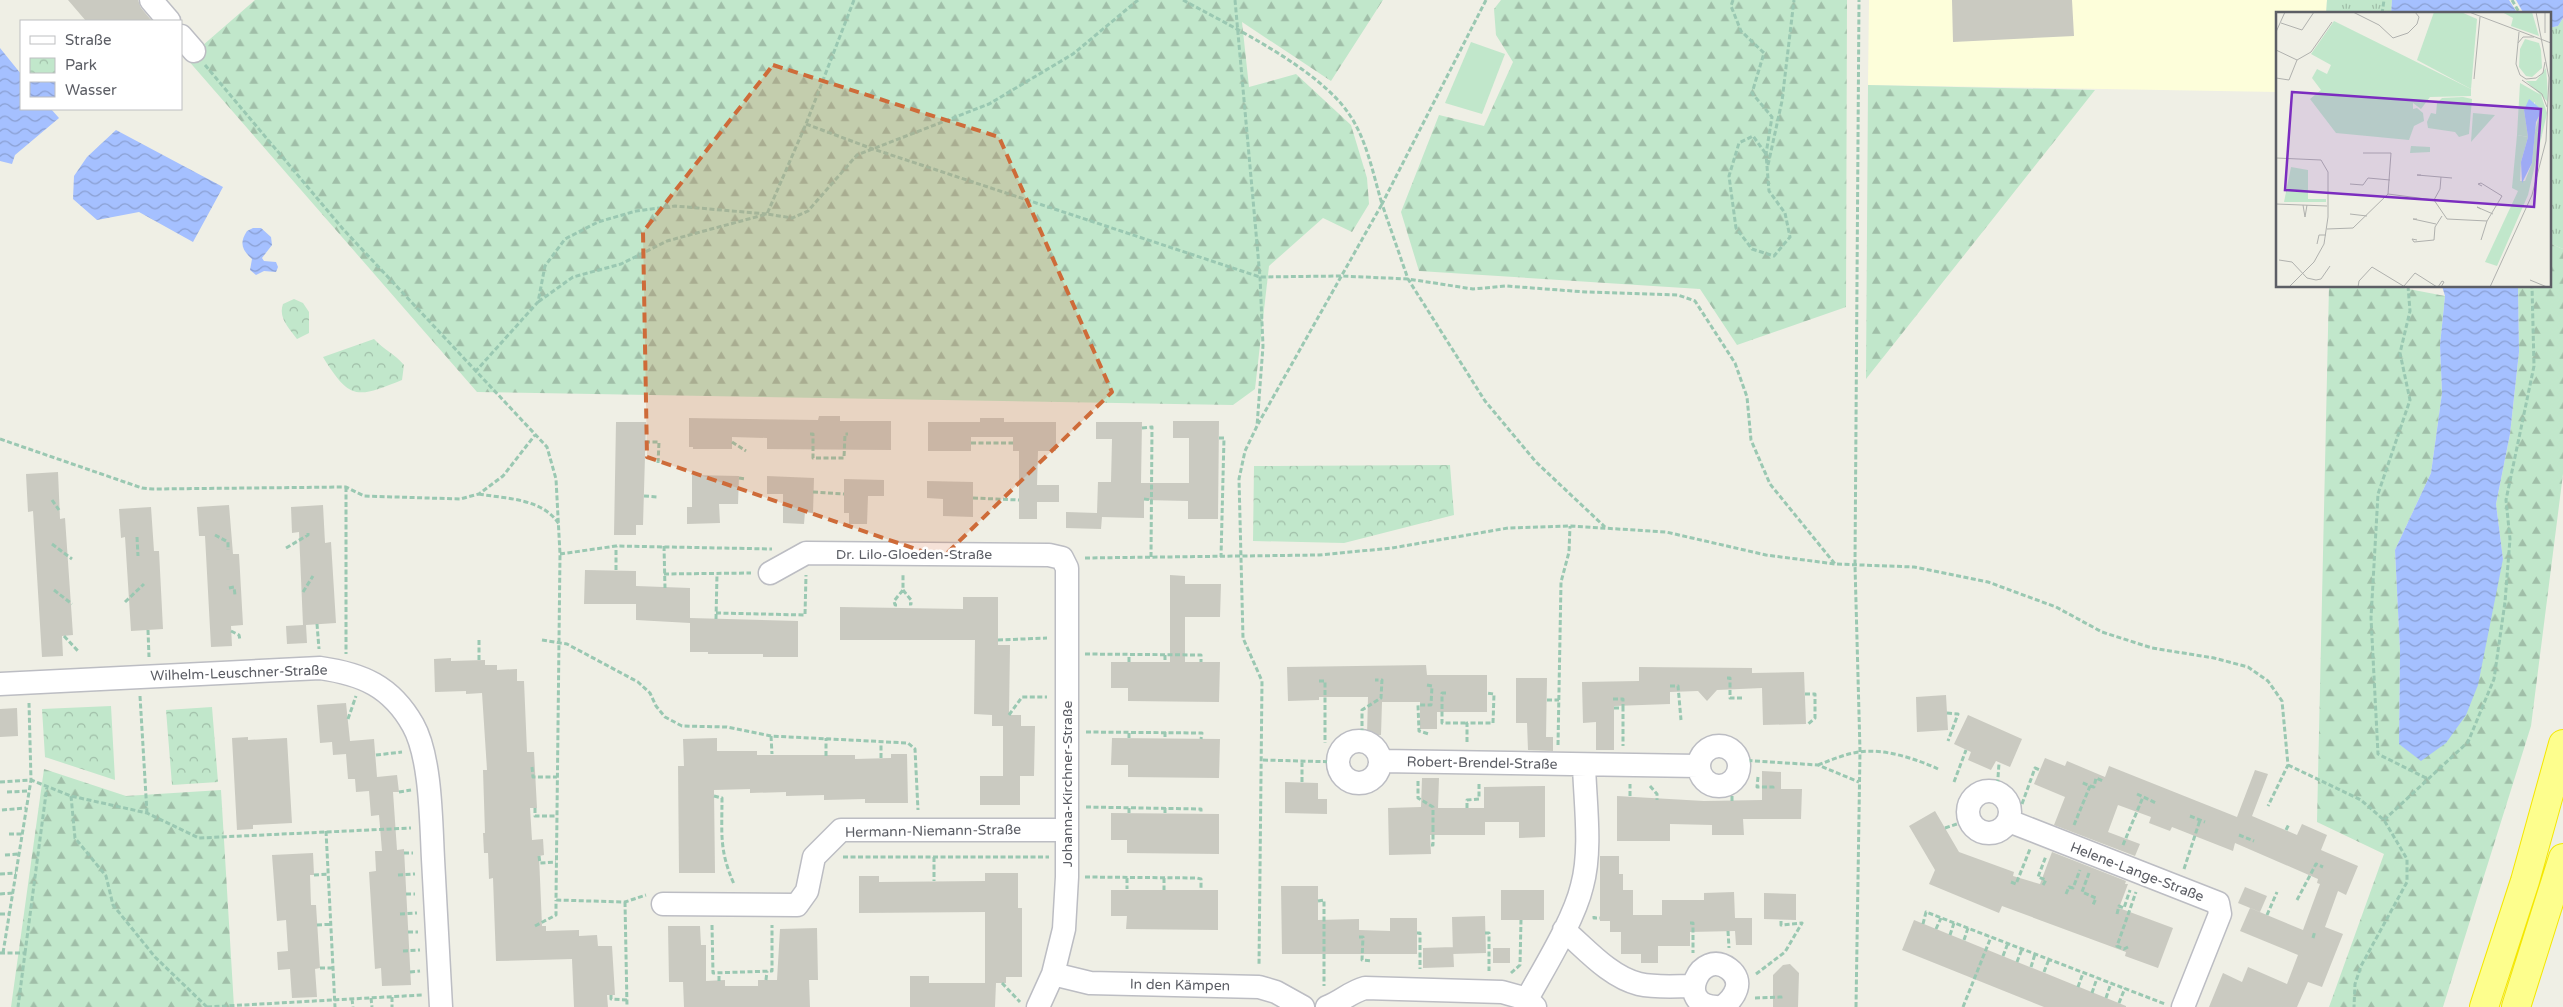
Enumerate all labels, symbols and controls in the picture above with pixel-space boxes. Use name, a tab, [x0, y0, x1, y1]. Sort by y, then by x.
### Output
inset map	[2276, 12, 2550, 288]
legend	[20, 20, 182, 110]
text: Straße	[65, 31, 111, 49]
text: Park	[65, 56, 97, 74]
text: Wasser	[65, 81, 117, 99]
street label: Dr. Lilo-Gloeden-Straße	[836, 546, 992, 563]
street label: Wilhelm-Leuschner-Straße	[150, 661, 328, 685]
street label: Johanna-Kirchner-Straße	[1059, 701, 1076, 867]
street label: Robert-Brendel-Straße	[1406, 753, 1558, 773]
street label: Hermann-Niemann-Straße	[845, 821, 1021, 841]
street label: Helene-Lange-Straße	[2068, 839, 2206, 905]
street label: In den Kämpen	[1130, 976, 1230, 994]

